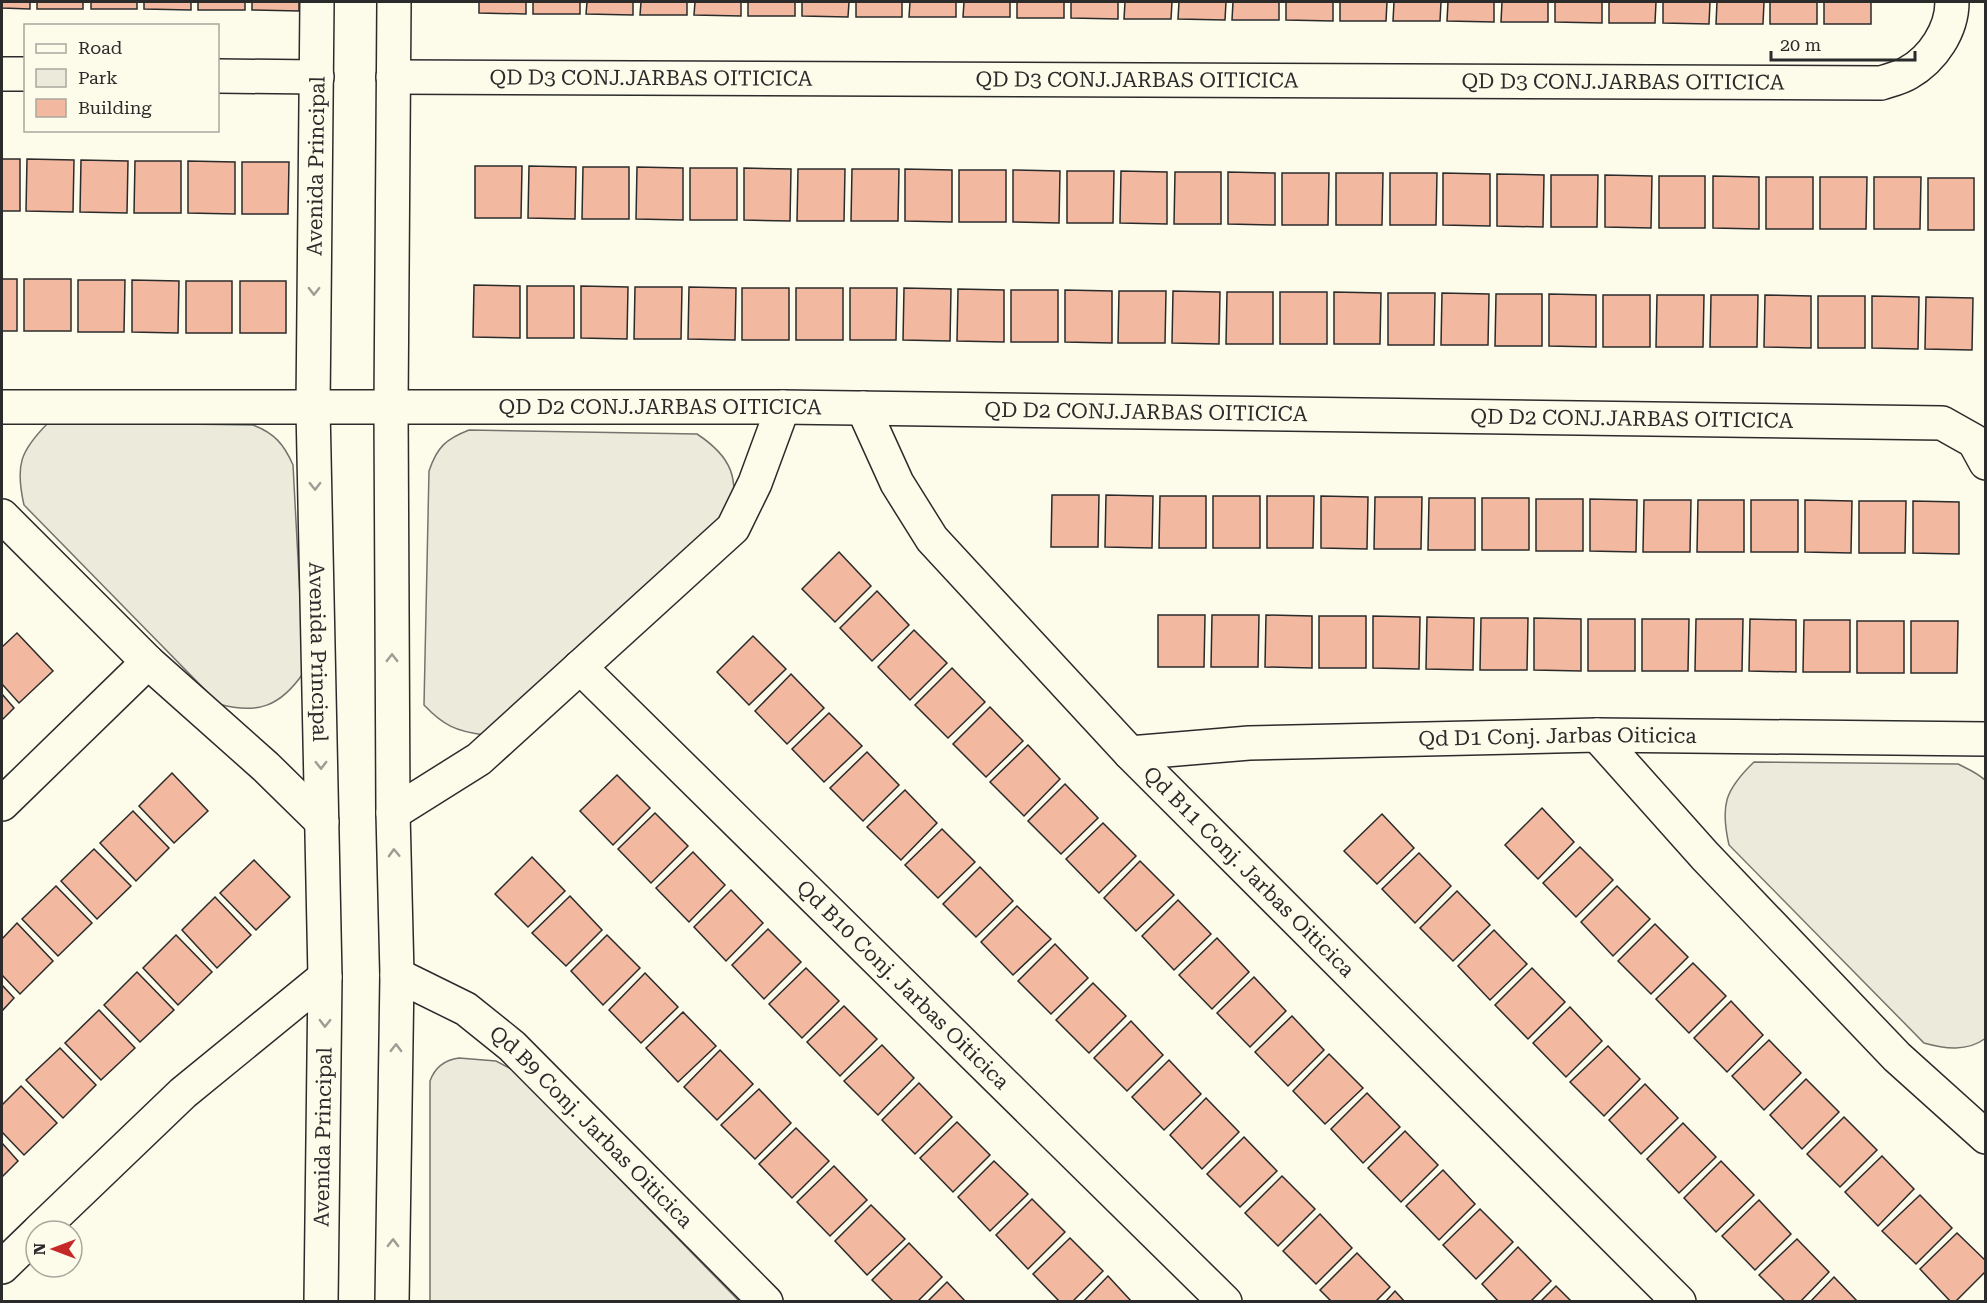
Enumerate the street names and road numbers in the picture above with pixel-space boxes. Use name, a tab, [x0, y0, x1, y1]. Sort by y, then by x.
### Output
street label: QD D3 CONJ.JARBAS OITICICA	[489, 65, 813, 91]
street label: QD D3 CONJ.JARBAS OITICICA	[975, 67, 1299, 93]
street label: QD D3 CONJ.JARBAS OITICICA	[1461, 69, 1785, 95]
street label: Avenida Principal	[302, 75, 330, 256]
street label: QD D2 CONJ.JARBAS OITICICA	[498, 395, 822, 420]
street label: QD D2 CONJ.JARBAS OITICICA	[984, 398, 1308, 426]
street label: QD D2 CONJ.JARBAS OITICICA	[1470, 404, 1794, 433]
street label: Avenida Principal	[304, 562, 332, 743]
street label: Qd D1 Conj. Jarbas Oiticica	[1418, 723, 1697, 751]
street label: Qd B11 Conj. Jarbas Oiticica	[1139, 762, 1360, 983]
street label: Qd B10 Conj. Jarbas Oiticica	[792, 875, 1014, 1095]
street label: Qd B9 Conj. Jarbas Oiticica	[485, 1021, 698, 1233]
street label: Avenida Principal	[309, 1046, 337, 1227]

